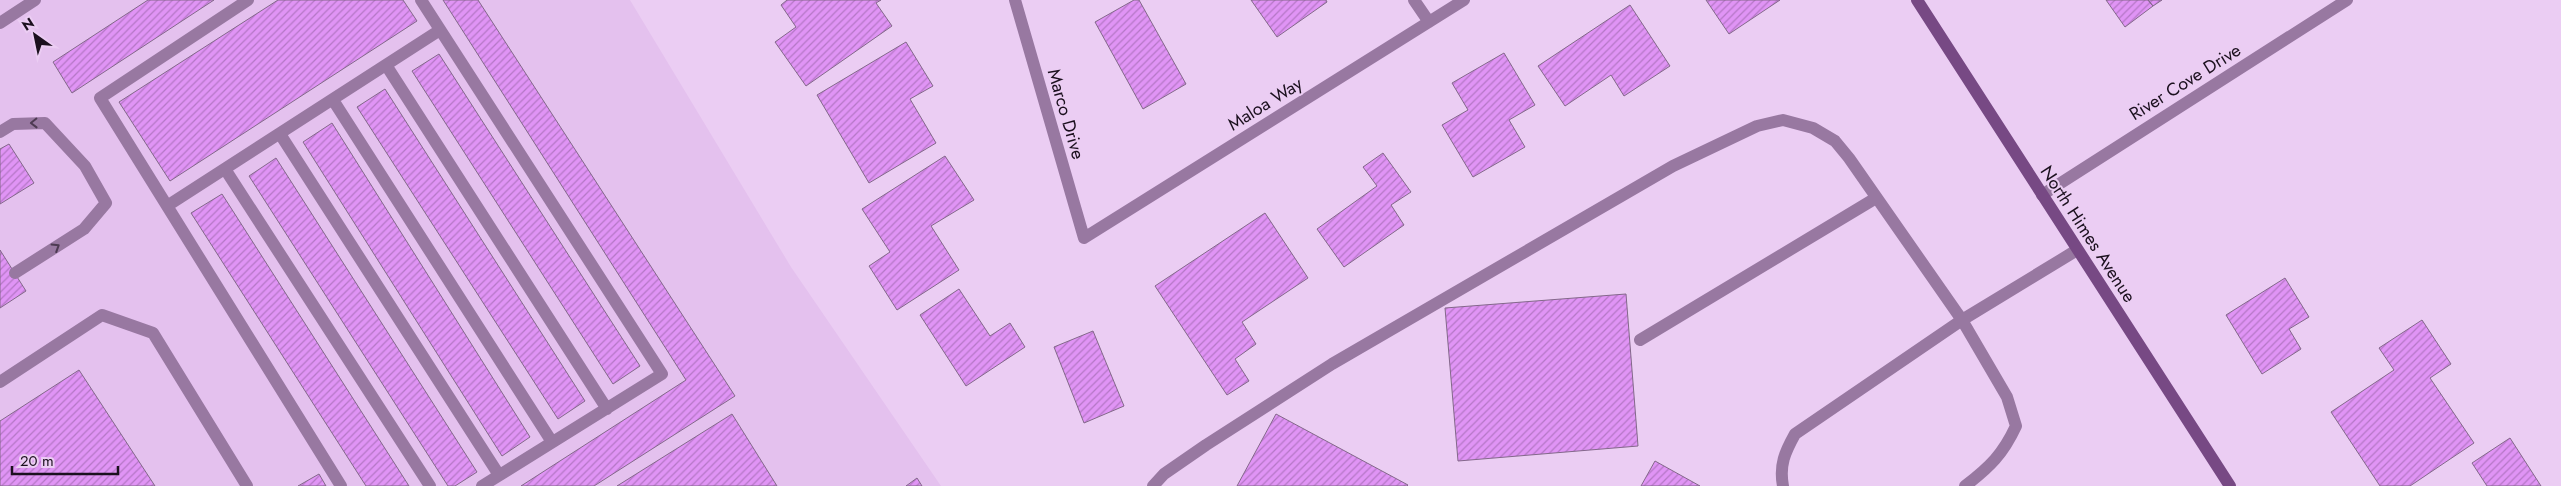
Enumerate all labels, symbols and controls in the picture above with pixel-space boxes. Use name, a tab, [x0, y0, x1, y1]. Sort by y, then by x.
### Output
north arrow	[10, 10, 60, 60]
text: N	[18, 13, 38, 36]
street label: River Cove Drive	[2124, 37, 2246, 127]
street label: Marco Drive	[1041, 66, 1091, 162]
street label: Maloa Way	[1223, 71, 1307, 137]
one-way arrow	[30, 118, 38, 129]
street label: North Himes Avenue	[2034, 160, 2142, 308]
one-way arrow	[50, 244, 60, 253]
scale bar	[12, 444, 119, 476]
text: 20 m	[20, 450, 54, 472]

